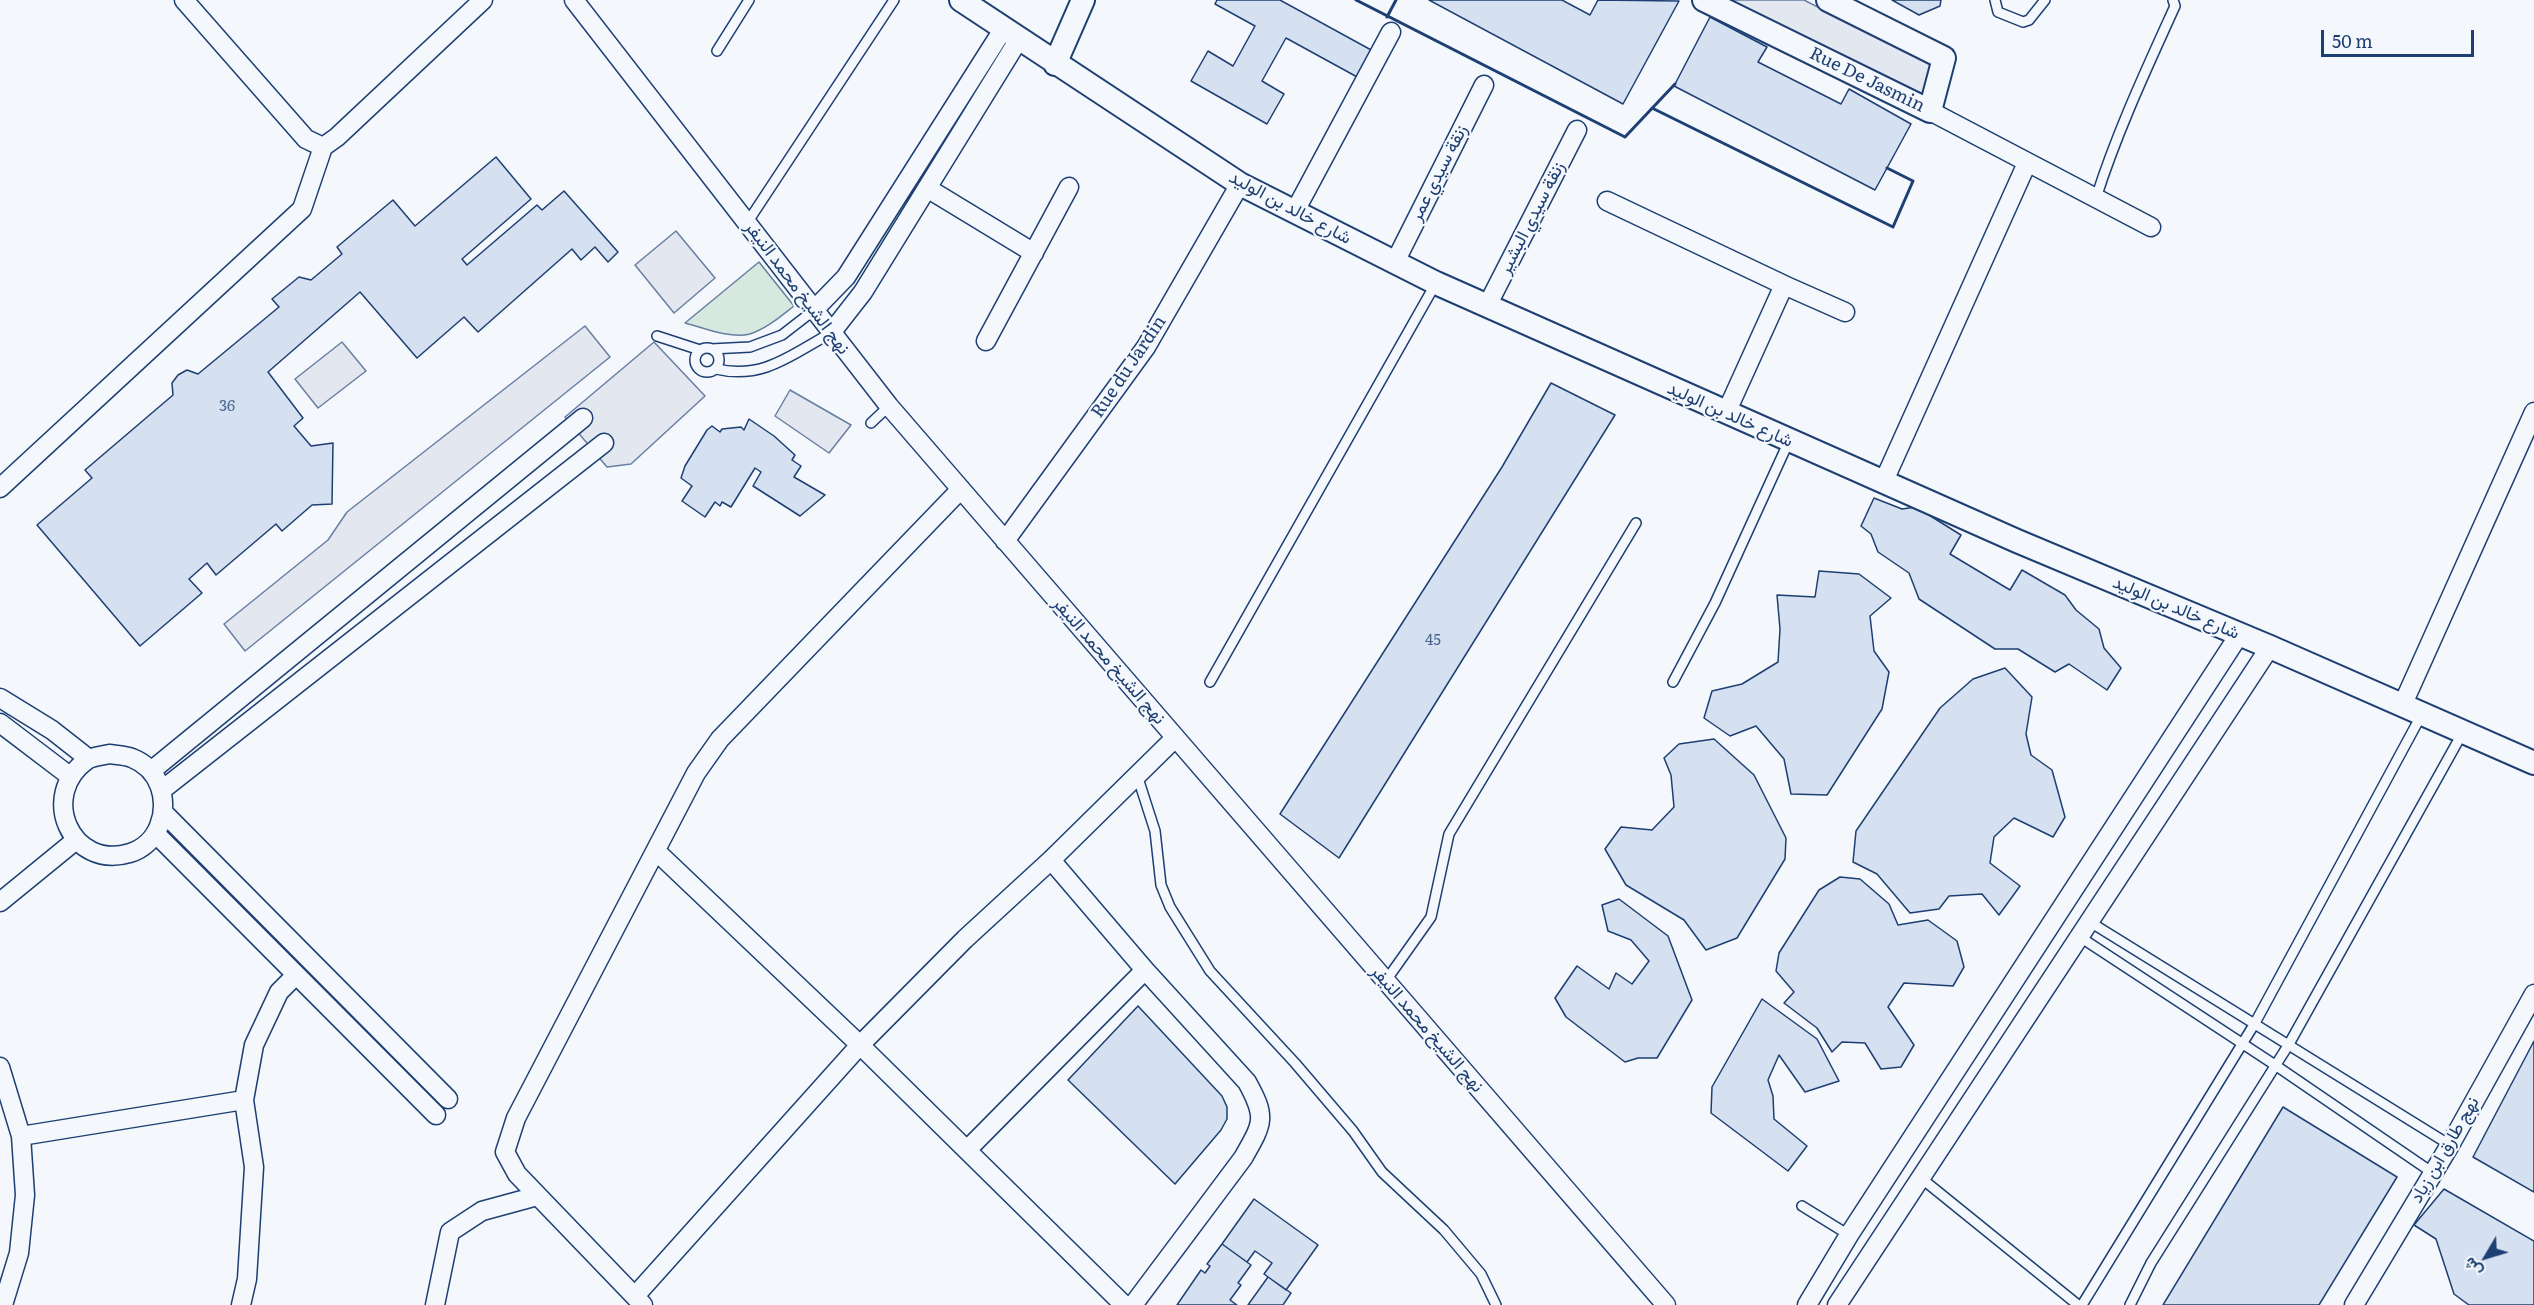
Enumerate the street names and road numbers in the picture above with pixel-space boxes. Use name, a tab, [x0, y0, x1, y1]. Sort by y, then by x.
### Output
street label: Rue De Jasmin	[1806, 43, 1928, 117]
street label: زنقة سيدي عمر	[1405, 121, 1473, 225]
street label: زنقة سيدي البشير	[1494, 158, 1570, 278]
street label: شارع خالد بن الوليد	[1225, 167, 1355, 249]
street label: نهج الشيخ محمد النيفر	[740, 217, 854, 359]
street label: Rue du Jardin	[1087, 312, 1171, 422]
street label: شارع خالد بن الوليد	[1664, 378, 1796, 452]
street label: شارع خالد بن الوليد	[2109, 572, 2243, 644]
street label: نهج الشيخ محمد النيفر	[1048, 593, 1170, 729]
street label: نهج الشيخ محمد النيفر	[1366, 961, 1488, 1097]
street label: نهج طارق ابن زياد	[2406, 1093, 2484, 1207]

